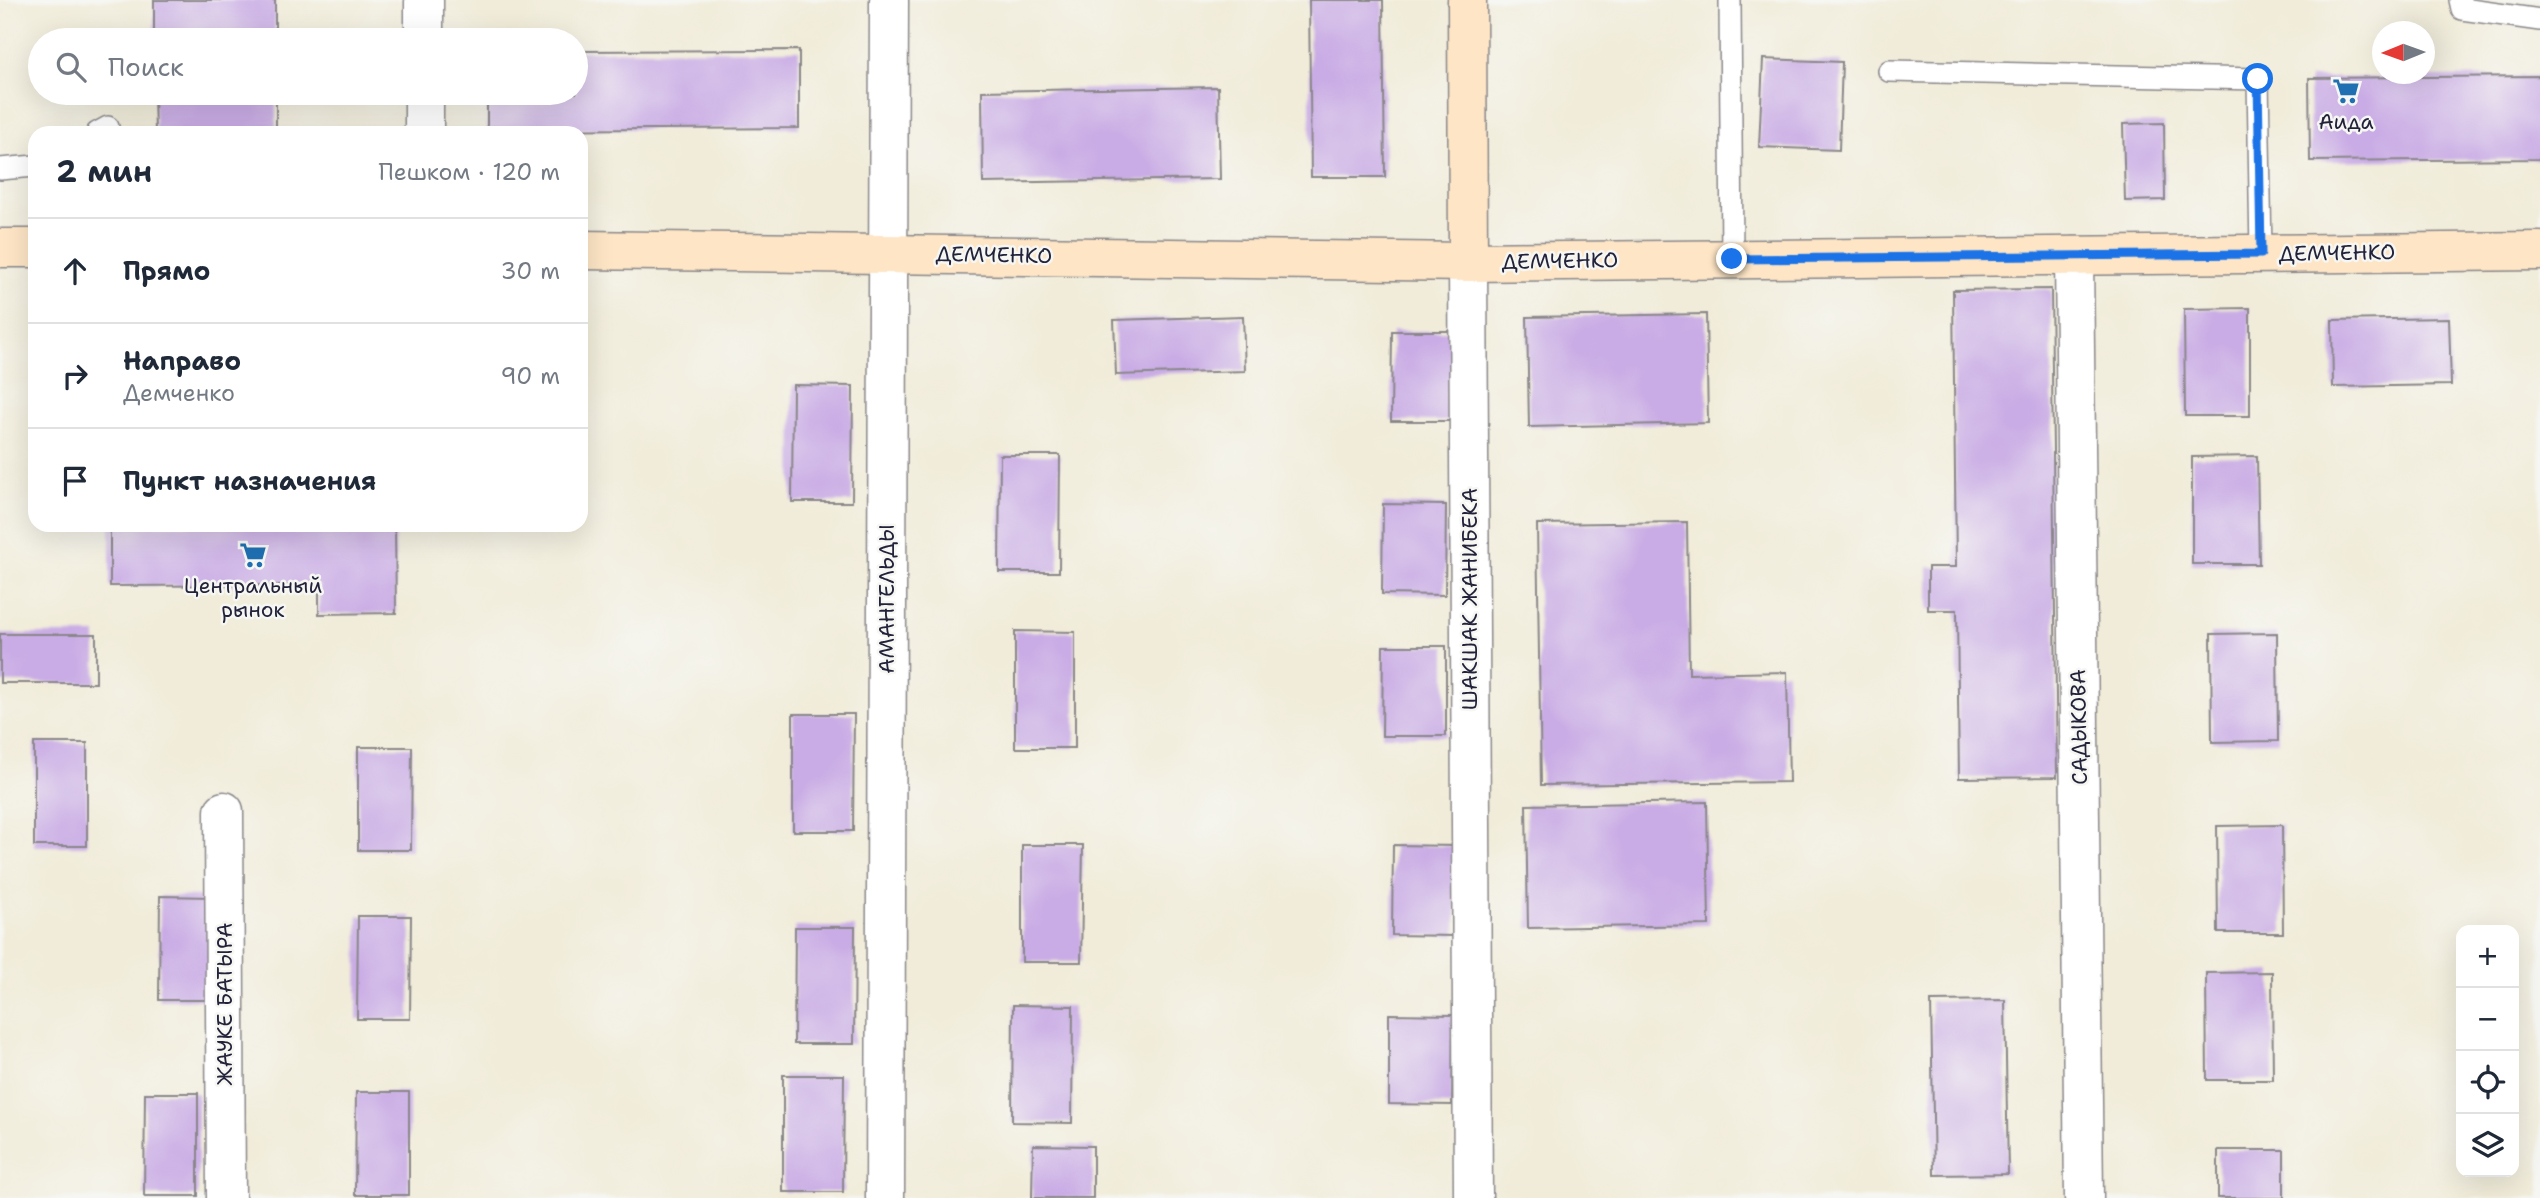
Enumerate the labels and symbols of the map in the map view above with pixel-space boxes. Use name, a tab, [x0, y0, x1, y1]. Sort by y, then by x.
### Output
north arrow	[2372, 21, 2435, 84]
route start	[2242, 63, 2273, 94]
supermarket icon: Аида	[2331, 76, 2361, 106]
place label: Аида	[2318, 108, 2374, 136]
street label: ДЕМЧЕНКО	[2278, 238, 2396, 268]
street label: ДЕМЧЕНКО	[935, 240, 1053, 270]
route end	[1716, 243, 1747, 274]
street label: ДЕМЧЕНКО	[1501, 246, 1619, 276]
street label: ШАКШАК ЖАНИБЕКА	[1456, 488, 1484, 710]
street label: АМАНГЕЛЬДЫ	[873, 524, 901, 674]
supermarket icon: Центральный рынок	[238, 540, 268, 570]
place label: Центральный рынок	[184, 572, 322, 624]
street label: САДЫКОВА	[2064, 669, 2094, 785]
street label: ЖАУКЕ БАТЫРА	[211, 922, 239, 1086]

